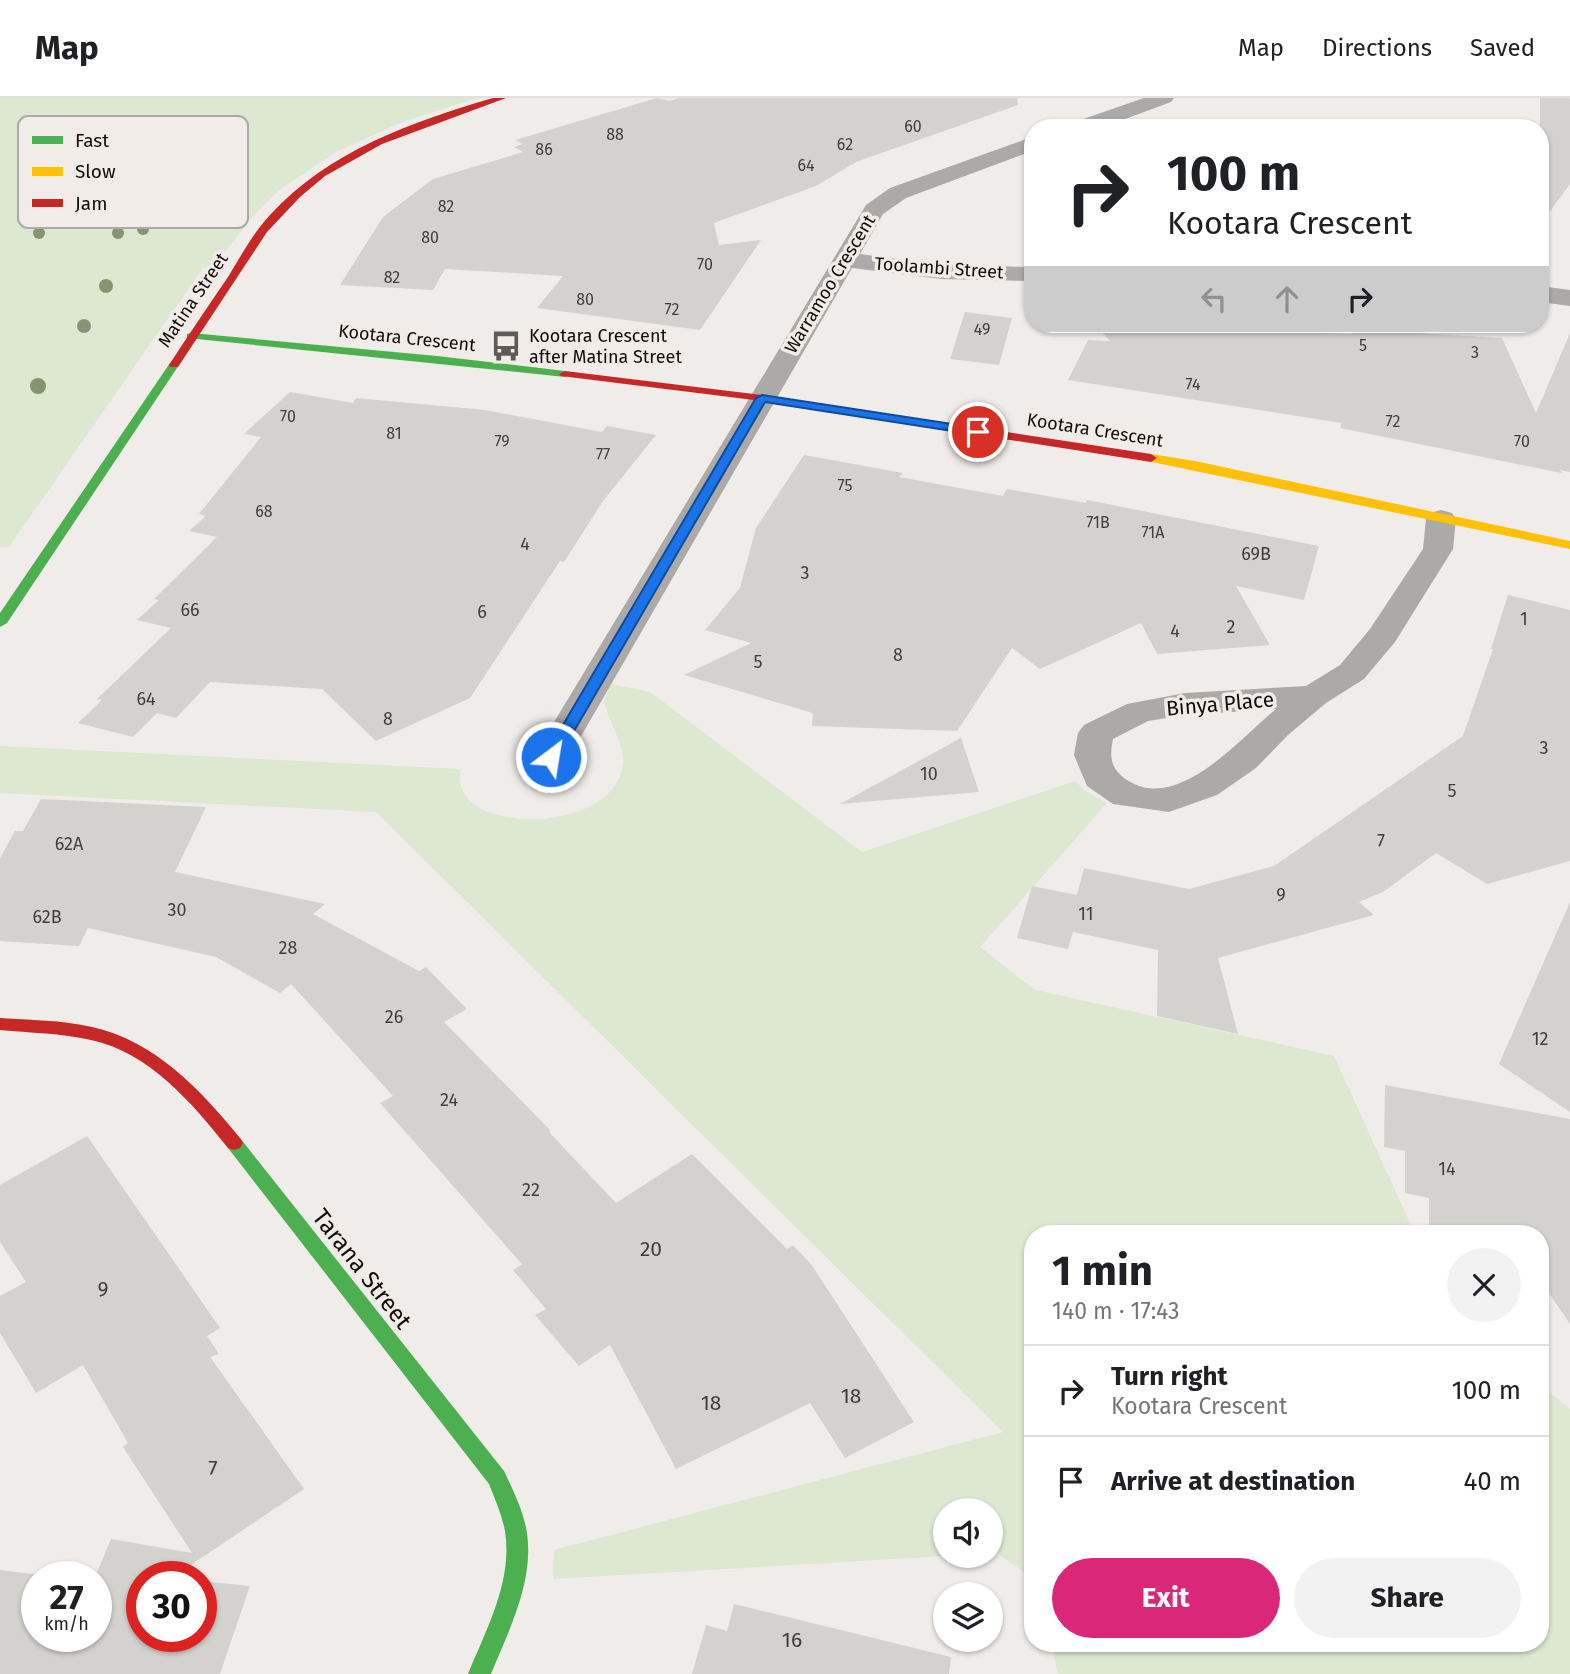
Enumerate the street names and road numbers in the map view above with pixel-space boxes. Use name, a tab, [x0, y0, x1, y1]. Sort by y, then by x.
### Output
street label: Warramoo Crescent	[780, 210, 880, 357]
street label: Matina Street	[153, 248, 233, 351]
street label: Toolambi Street	[874, 253, 1005, 284]
street label: Kootara Crescent	[337, 320, 477, 356]
street label: Kootara Crescent	[1025, 408, 1165, 452]
street label: Binya Place	[1165, 686, 1275, 722]
street label: Tarana Street	[307, 1204, 418, 1335]

